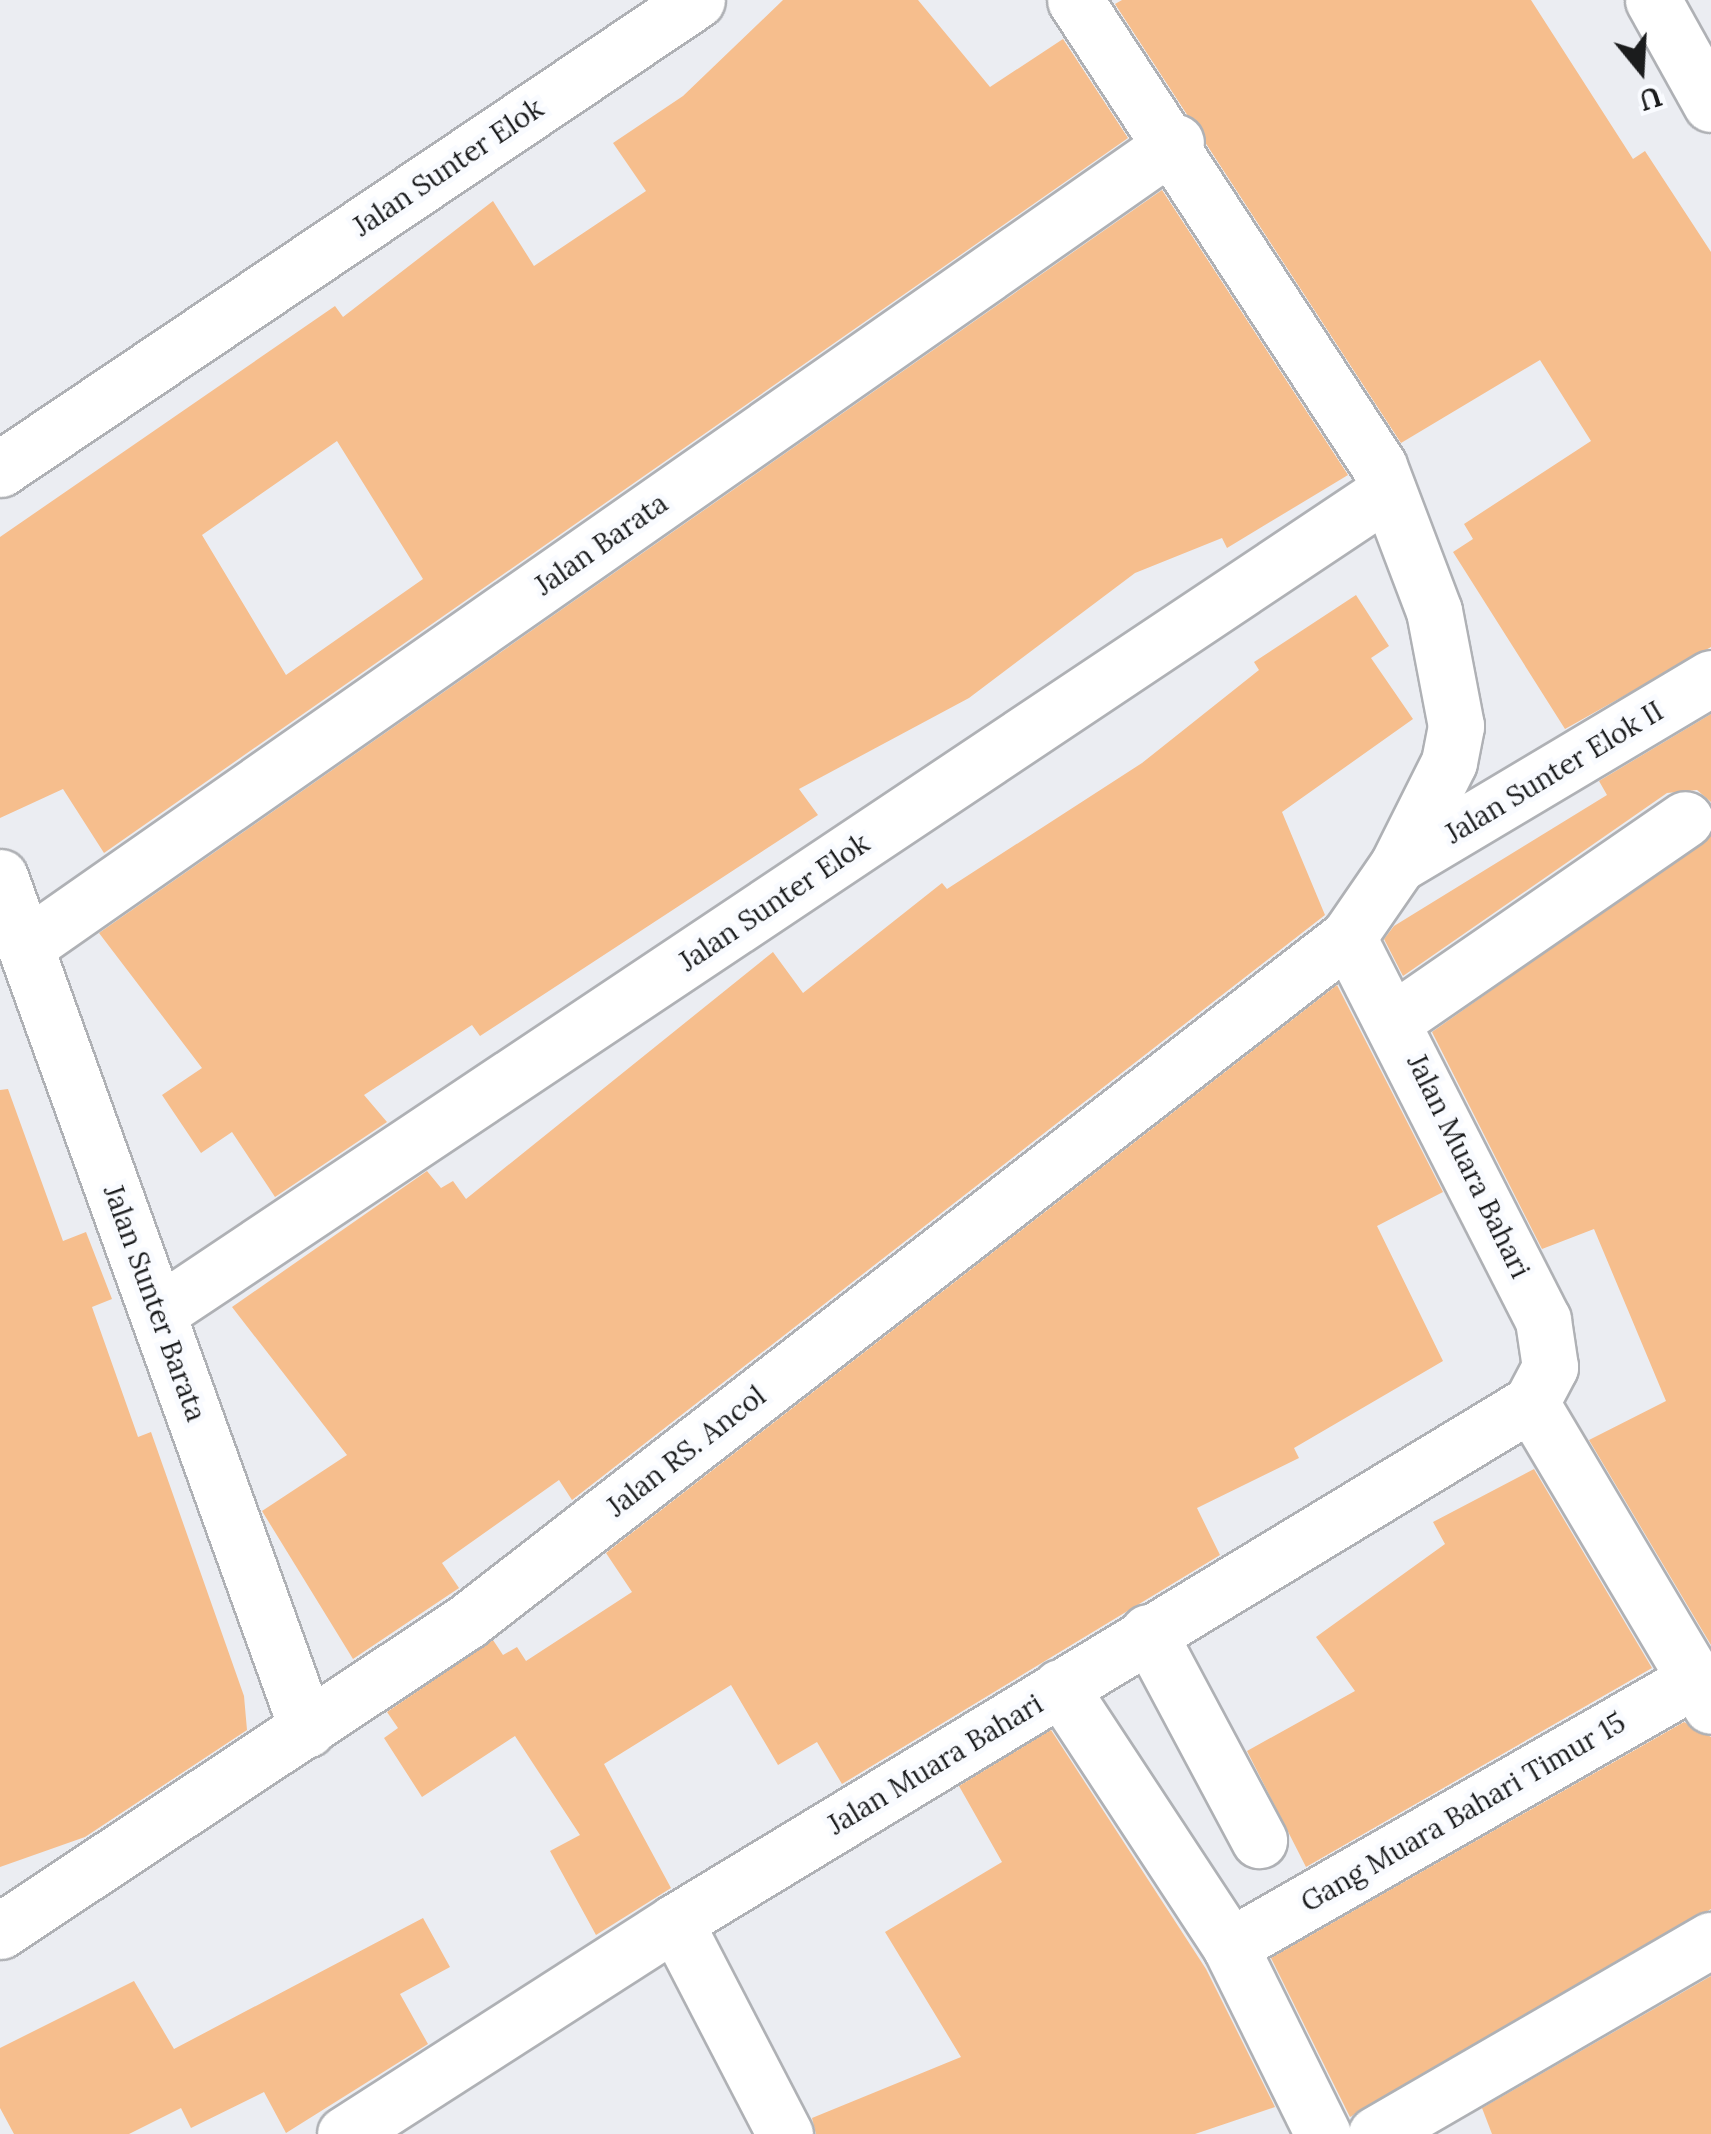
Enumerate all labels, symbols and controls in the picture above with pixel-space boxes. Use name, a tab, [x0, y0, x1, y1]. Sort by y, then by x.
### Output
north arrow	[1591, 20, 1691, 120]
text: U	[1635, 78, 1666, 119]
street label: Jalan Sunter Elok	[347, 91, 549, 243]
street label: Jalan Barata	[528, 486, 674, 602]
street label: Jalan Sunter Elok II	[1439, 694, 1669, 850]
street label: Jalan Sunter Elok	[673, 826, 875, 978]
street label: Jalan Muara Bahari	[1400, 1049, 1538, 1283]
street label: Jalan Sunter Barata	[97, 1180, 213, 1426]
street label: Jalan RS. Ancol	[600, 1379, 772, 1523]
street label: Jalan Muara Bahari	[822, 1687, 1048, 1841]
street label: Gang Muara Bahari Timur 15	[1295, 1705, 1631, 1919]

